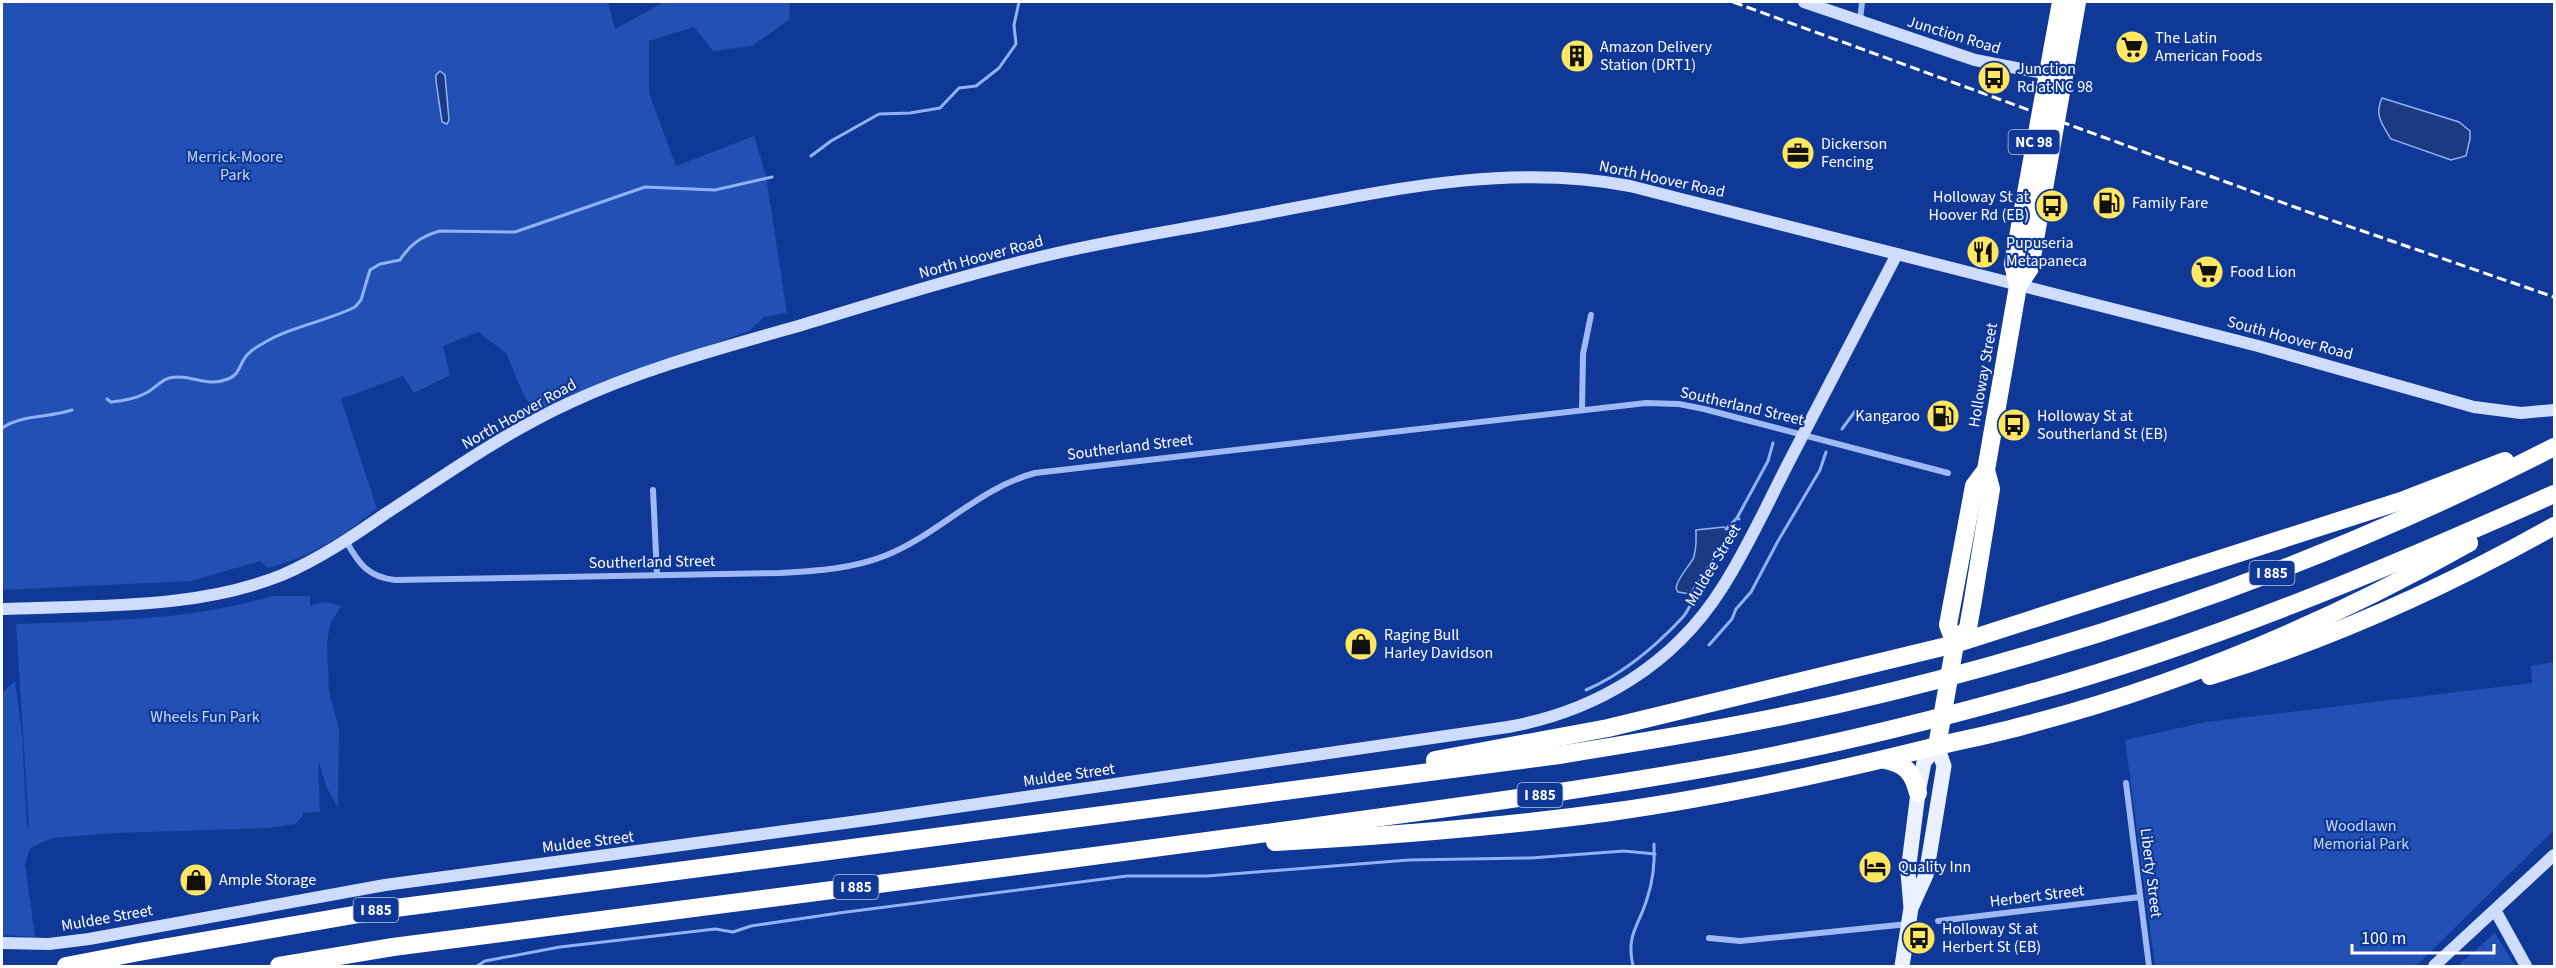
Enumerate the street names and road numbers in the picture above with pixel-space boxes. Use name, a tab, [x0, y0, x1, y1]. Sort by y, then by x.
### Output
street label: Junction Road	[1905, 10, 2003, 60]
road number: NC 98	[2008, 130, 2060, 154]
street label: North Hoover Road	[1597, 155, 1727, 203]
street label: North Hoover Road	[916, 230, 1046, 284]
street label: South Hoover Road	[2225, 311, 2355, 365]
street label: Holloway Street	[1963, 320, 2003, 429]
street label: North Hoover Road	[458, 373, 580, 455]
street label: Southerland Street	[1678, 381, 1807, 431]
street label: Southerland Street	[1066, 428, 1195, 466]
street label: Muldee Street	[1680, 519, 1747, 610]
street label: Southerland Street	[589, 550, 716, 574]
road number: I 885	[2250, 561, 2294, 585]
street label: Muldee Street	[1022, 758, 1117, 792]
road number: I 885	[1518, 783, 1562, 807]
street label: Muldee Street	[541, 825, 636, 859]
street label: Liberty Street	[2135, 827, 2167, 920]
road number: I 885	[834, 875, 878, 899]
street label: Herbert Street	[1989, 879, 2086, 913]
road number: I 885	[354, 898, 398, 922]
street label: Muldee Street	[60, 899, 155, 937]

